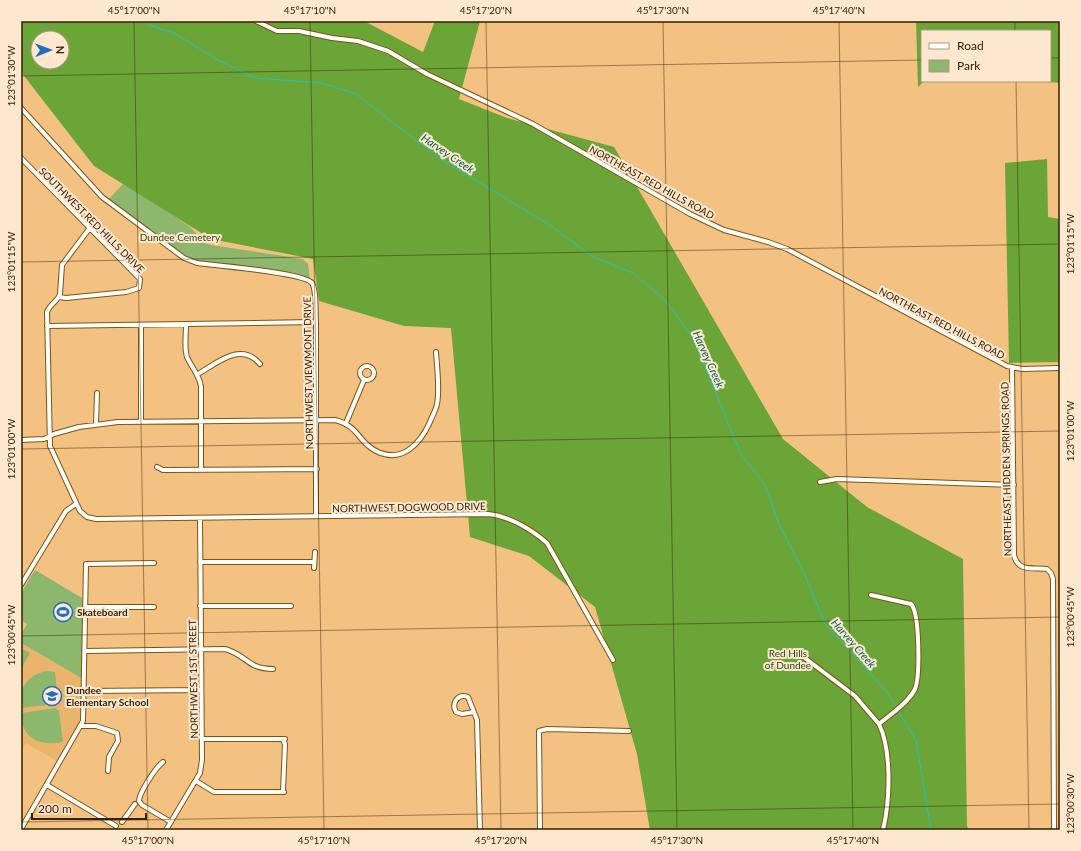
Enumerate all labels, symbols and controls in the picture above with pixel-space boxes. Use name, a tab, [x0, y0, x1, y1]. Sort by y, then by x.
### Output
text: 45°17'00"N	[108, 4, 160, 16]
text: 45°17'10"N	[284, 4, 336, 16]
text: 45°17'20"N	[460, 4, 512, 16]
text: 45°17'30"N	[637, 4, 689, 16]
text: 45°17'40"N	[813, 4, 865, 16]
north arrow	[30, 30, 70, 70]
legend	[921, 30, 1051, 82]
text: Road	[957, 38, 984, 53]
text: 123°01'30"W	[5, 45, 17, 106]
text: N	[54, 45, 67, 54]
text: Park	[957, 58, 981, 73]
water label: Harvey Creek	[419, 131, 478, 176]
street label: NORTHEAST RED HILLS ROAD	[588, 143, 717, 222]
street label: SOUTHWEST RED HILLS DRIVE	[37, 165, 147, 275]
text: 123°01'15"W	[1064, 213, 1076, 274]
text: 123°01'15"W	[5, 231, 17, 292]
park label: Dundee Cemetery	[140, 231, 221, 243]
street label: NORTHEAST RED HILLS ROAD	[877, 285, 1007, 361]
street label: NORTHWEST VIEWMONT DRIVE	[301, 296, 315, 449]
water label: Harvey Creek	[691, 328, 728, 390]
street label: NORTHEAST HIDDEN SPRINGS ROAD	[998, 381, 1014, 556]
text: 123°01'00"W	[1064, 400, 1076, 461]
text: 123°01'00"W	[5, 418, 17, 479]
street label: NORTHWEST DOGWOOD DRIVE	[332, 500, 486, 514]
text: 123°00'45"W	[1064, 586, 1076, 647]
sports icon: Skateboard	[52, 601, 74, 623]
text: 123°00'45"W	[5, 604, 17, 665]
place label: Skateboard	[77, 606, 128, 618]
water label: Harvey Creek	[829, 616, 879, 671]
street label: NORTHWEST 1ST STREET	[186, 619, 200, 739]
park label: Red Hills of Dundee	[765, 647, 811, 671]
place label: Dundee Elementary School	[66, 684, 149, 708]
school or university icon: Dundee Elementary School	[41, 685, 63, 707]
text: 123°00'30"W	[1064, 773, 1076, 834]
scale bar	[32, 795, 146, 821]
text: 200 m	[38, 801, 72, 816]
text: 45°17'00"N	[122, 834, 174, 846]
text: 45°17'10"N	[298, 834, 350, 846]
text: 45°17'20"N	[475, 834, 527, 846]
text: 45°17'30"N	[651, 834, 703, 846]
text: 45°17'40"N	[827, 834, 879, 846]

